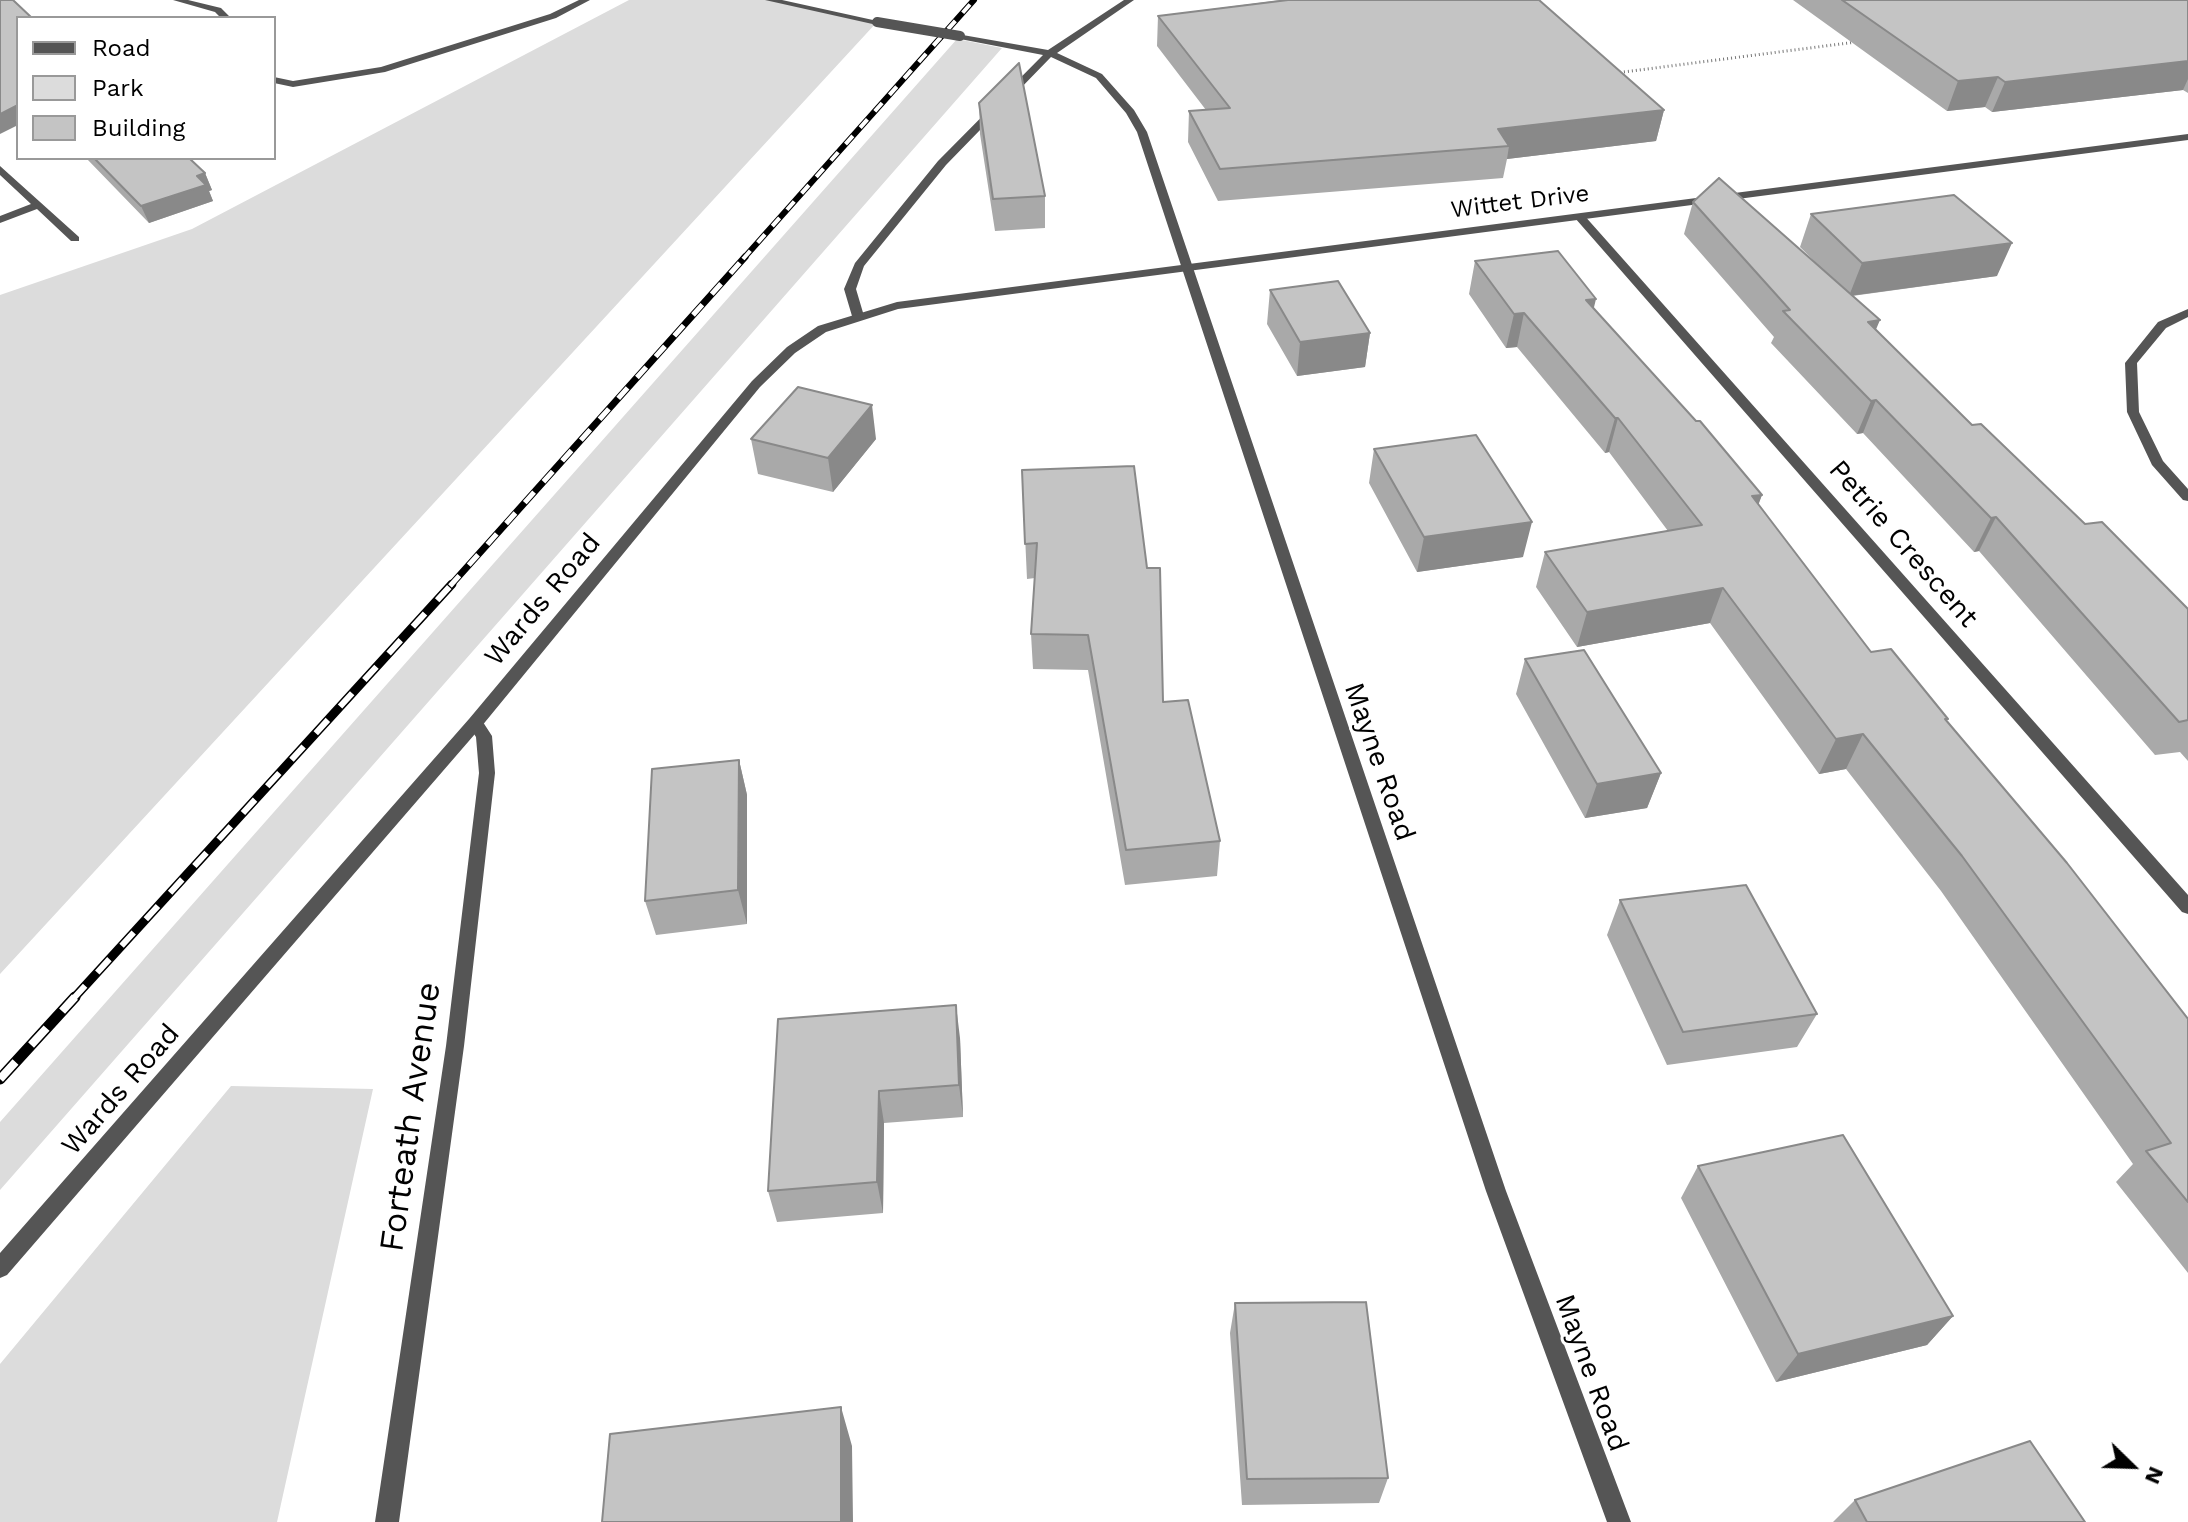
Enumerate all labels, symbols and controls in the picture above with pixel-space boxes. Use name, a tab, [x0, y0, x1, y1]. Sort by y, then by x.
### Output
legend	[16, 16, 276, 160]
text: Road	[92, 34, 151, 62]
text: Park	[92, 74, 144, 102]
text: Building	[92, 114, 185, 142]
street label: Wittet Drive	[1449, 179, 1591, 225]
street label: Petrie Crescent	[1821, 453, 1985, 635]
street label: Wards Road	[478, 527, 608, 673]
street label: Mayne Road	[1336, 679, 1422, 845]
street label: Forteath Avenue	[372, 980, 450, 1254]
street label: Wards Road	[55, 1018, 187, 1162]
street label: Mayne Road	[1547, 1290, 1635, 1456]
north arrow	[2092, 1426, 2172, 1506]
text: N	[2140, 1463, 2169, 1488]

